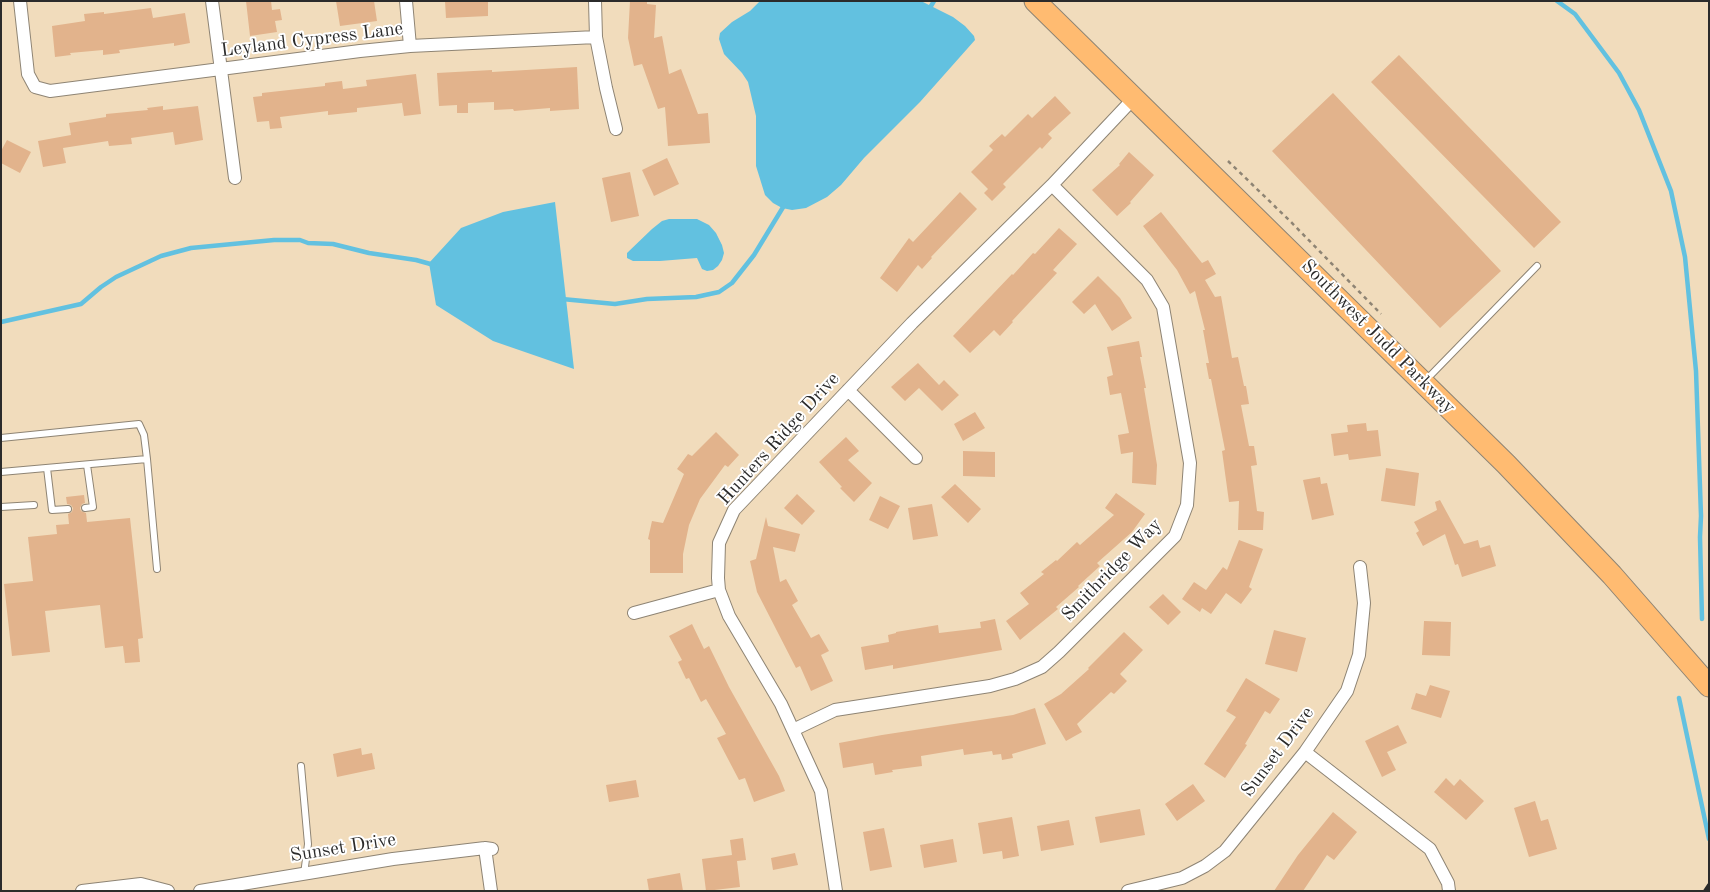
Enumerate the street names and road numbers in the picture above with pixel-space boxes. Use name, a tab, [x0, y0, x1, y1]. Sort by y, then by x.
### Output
street label: Leyland Cypress Lane	[219, 17, 405, 63]
street label: Southwest Judd Parkway	[1296, 255, 1460, 419]
street label: Hunters Ridge Drive	[713, 368, 845, 510]
street label: Smithridge Way	[1057, 514, 1167, 626]
street label: Sunset Drive	[1237, 703, 1319, 801]
street label: Sunset Drive	[288, 828, 398, 868]

